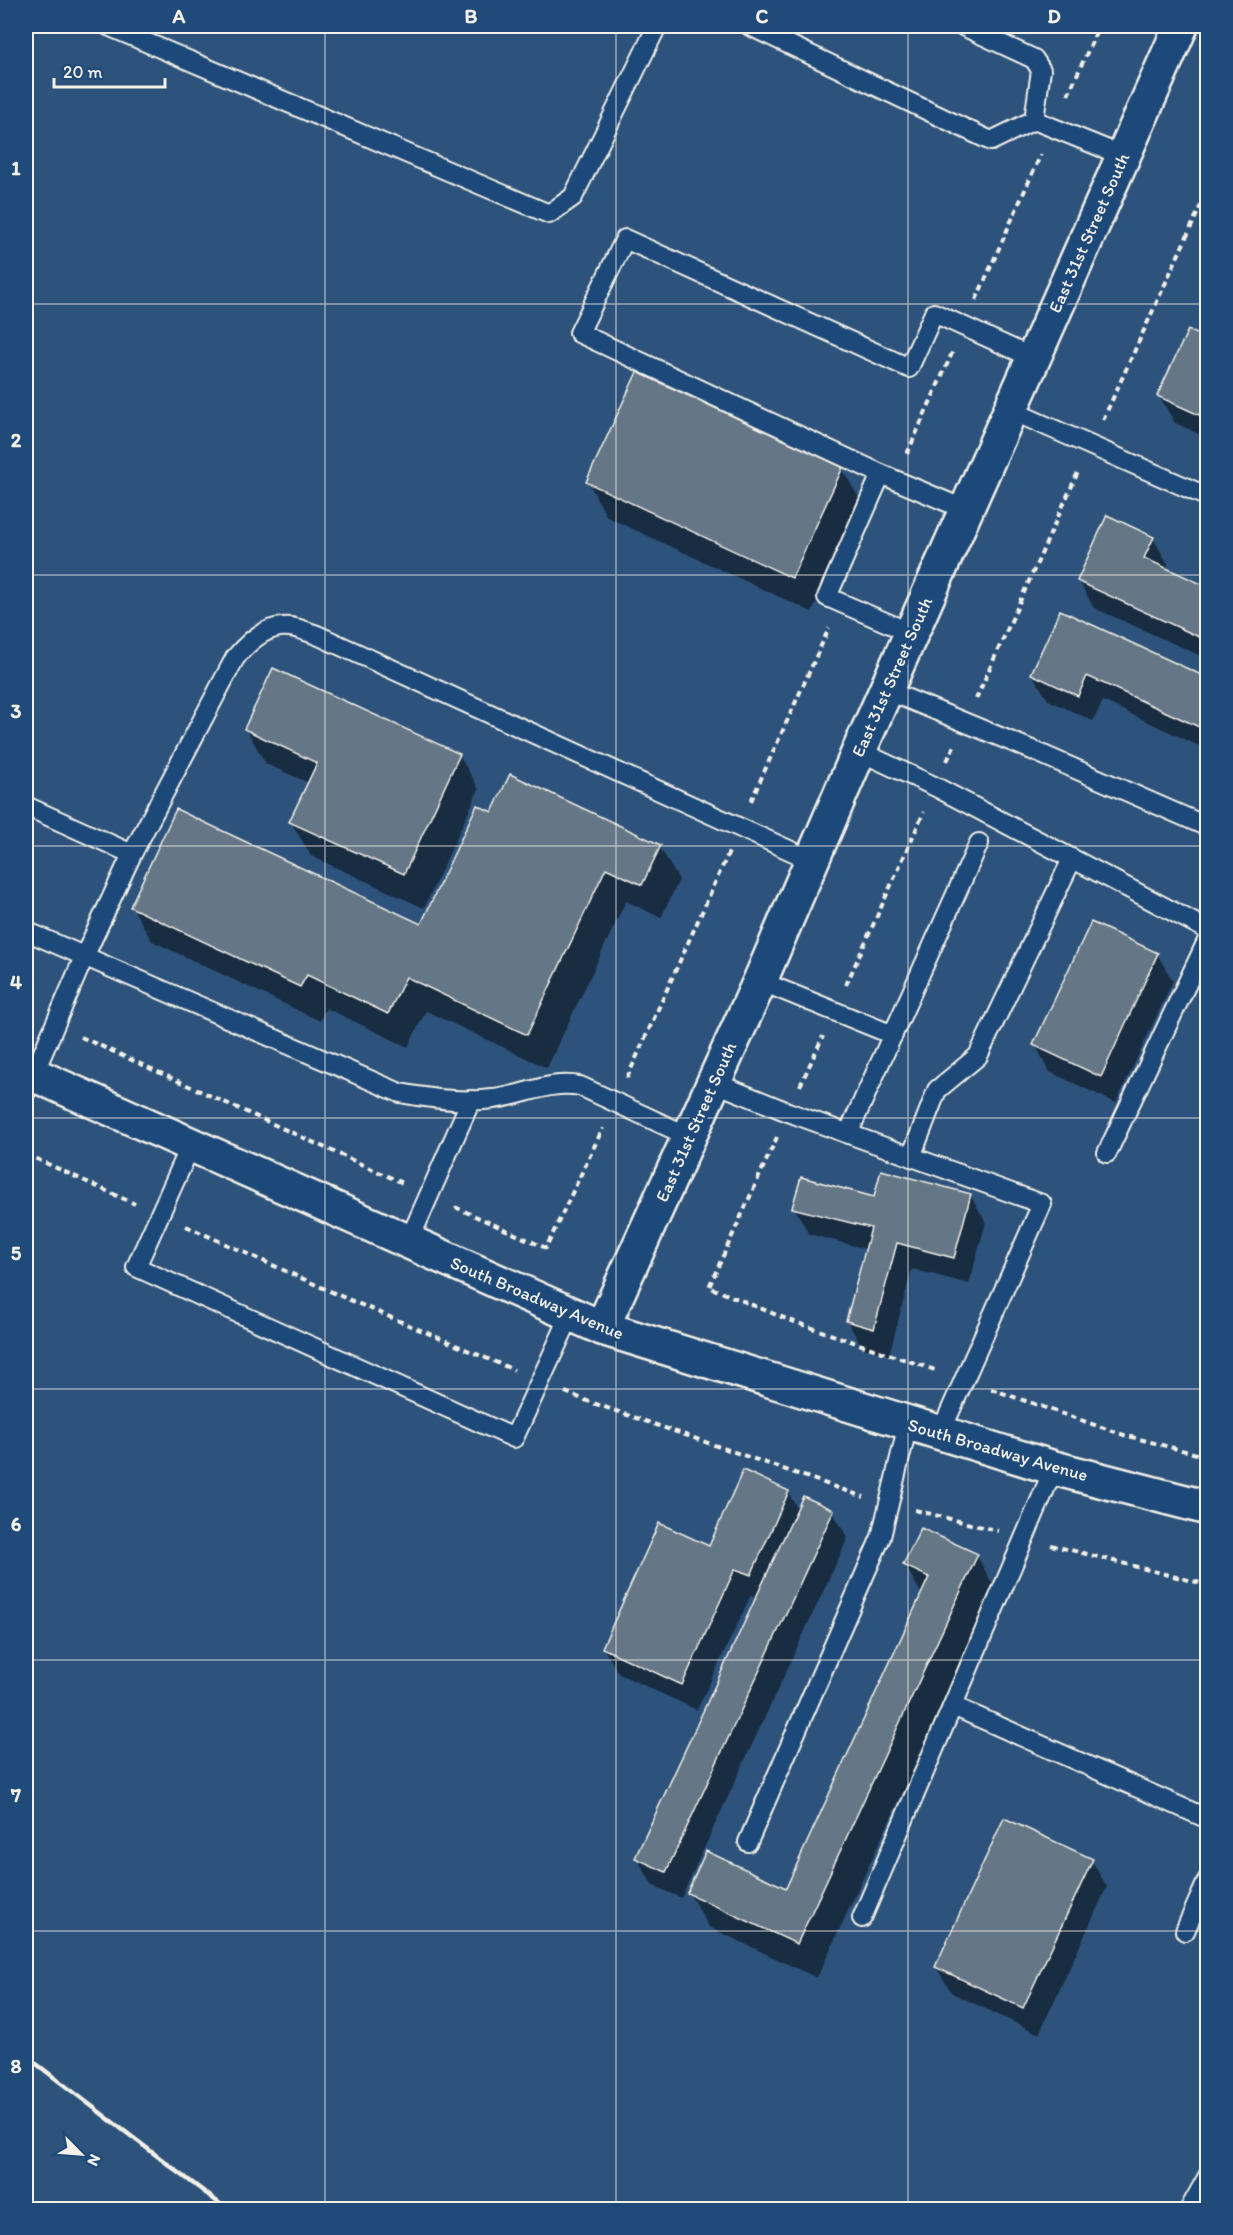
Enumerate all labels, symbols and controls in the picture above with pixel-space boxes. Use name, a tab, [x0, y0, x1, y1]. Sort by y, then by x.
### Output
text: A	[172, 4, 186, 28]
text: B	[465, 4, 478, 28]
text: C	[756, 4, 769, 28]
text: D	[1047, 4, 1061, 28]
scale bar	[54, 51, 165, 89]
text: 20 m	[63, 61, 103, 83]
street label: East 31st Street South	[1044, 149, 1134, 316]
text: 1	[11, 156, 21, 180]
text: 2	[11, 428, 22, 452]
street label: East 31st Street South	[847, 593, 937, 760]
text: 3	[11, 699, 22, 723]
text: 4	[10, 970, 22, 994]
street label: East 31st Street South	[651, 1038, 741, 1205]
text: 5	[11, 1241, 22, 1265]
street label: South Broadway Avenue	[447, 1251, 627, 1345]
street label: South Broadway Avenue	[905, 1414, 1091, 1486]
text: 6	[11, 1512, 22, 1536]
text: 7	[10, 1783, 21, 1807]
text: 8	[11, 2054, 22, 2078]
north arrow	[51, 2124, 111, 2184]
text: N	[83, 2151, 105, 2169]

